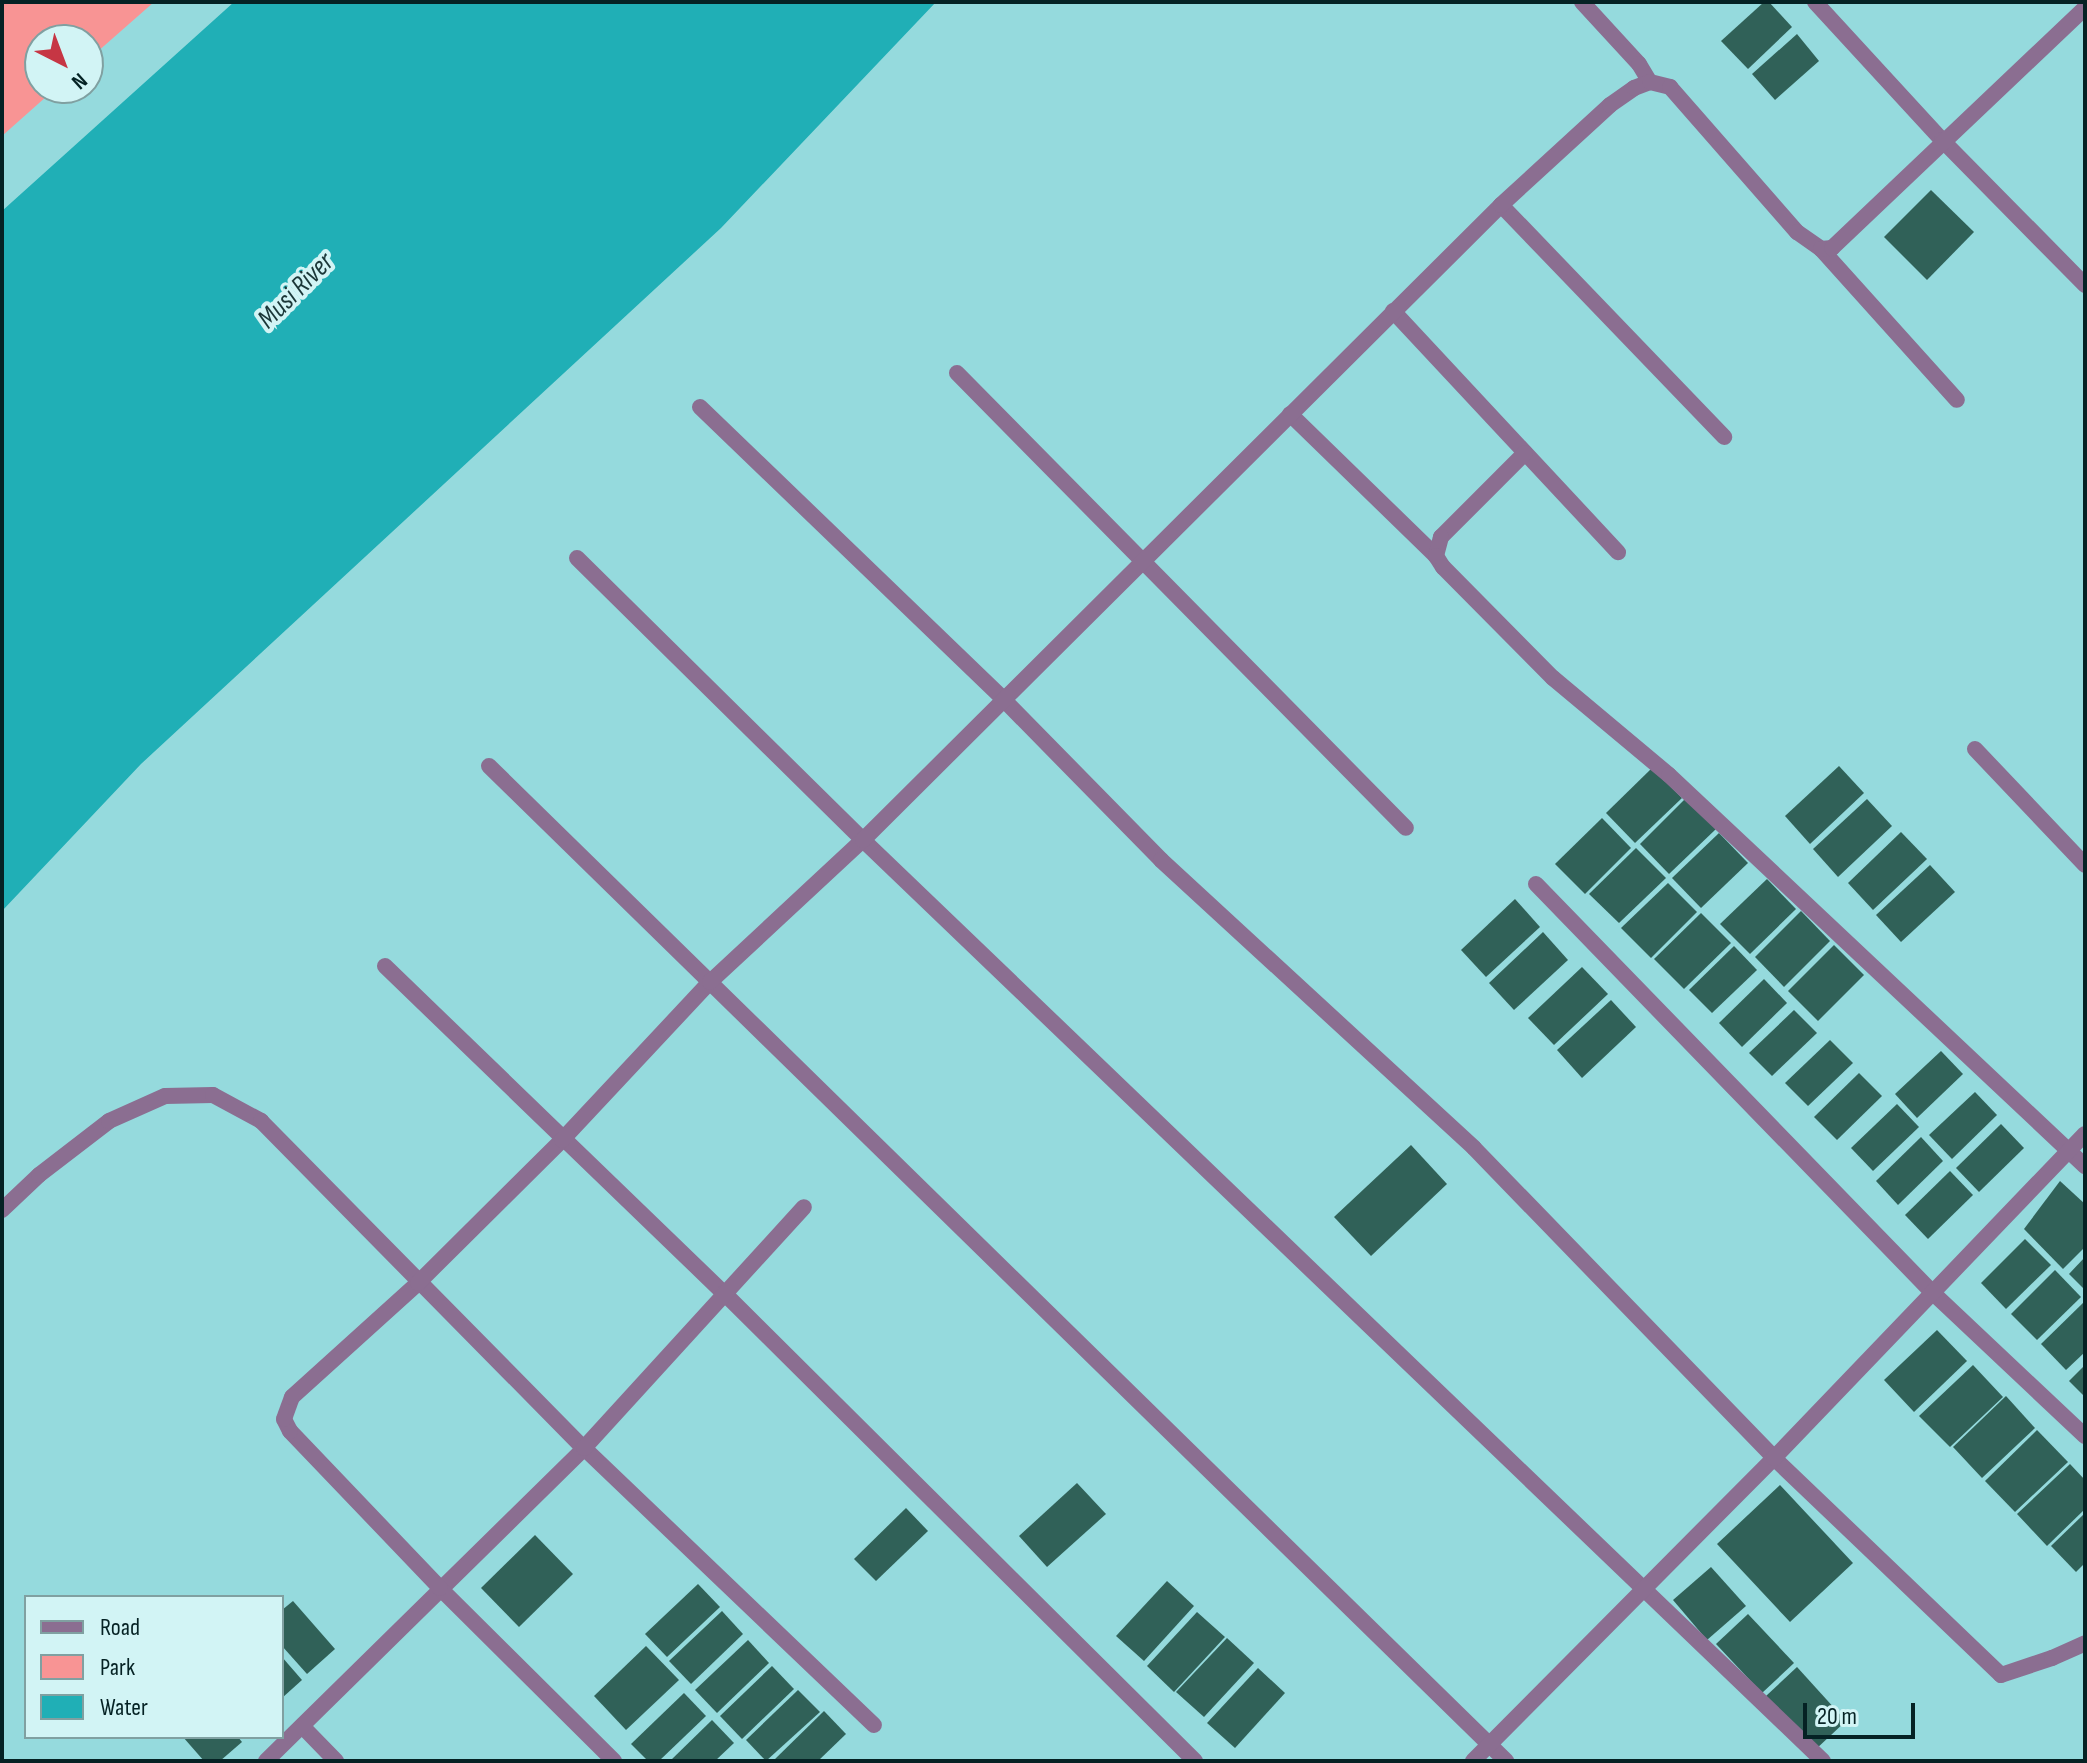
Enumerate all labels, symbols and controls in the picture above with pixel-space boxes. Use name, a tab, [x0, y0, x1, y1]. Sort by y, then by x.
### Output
north arrow	[24, 24, 104, 104]
text: N	[66, 67, 92, 95]
water label: Musi River	[251, 246, 341, 336]
legend	[24, 1595, 284, 1739]
text: Road	[100, 1613, 140, 1642]
text: Park	[100, 1653, 135, 1682]
scale bar	[1807, 1687, 1919, 1737]
text: Water	[100, 1693, 148, 1722]
text: 20 m	[1817, 1702, 1857, 1731]

